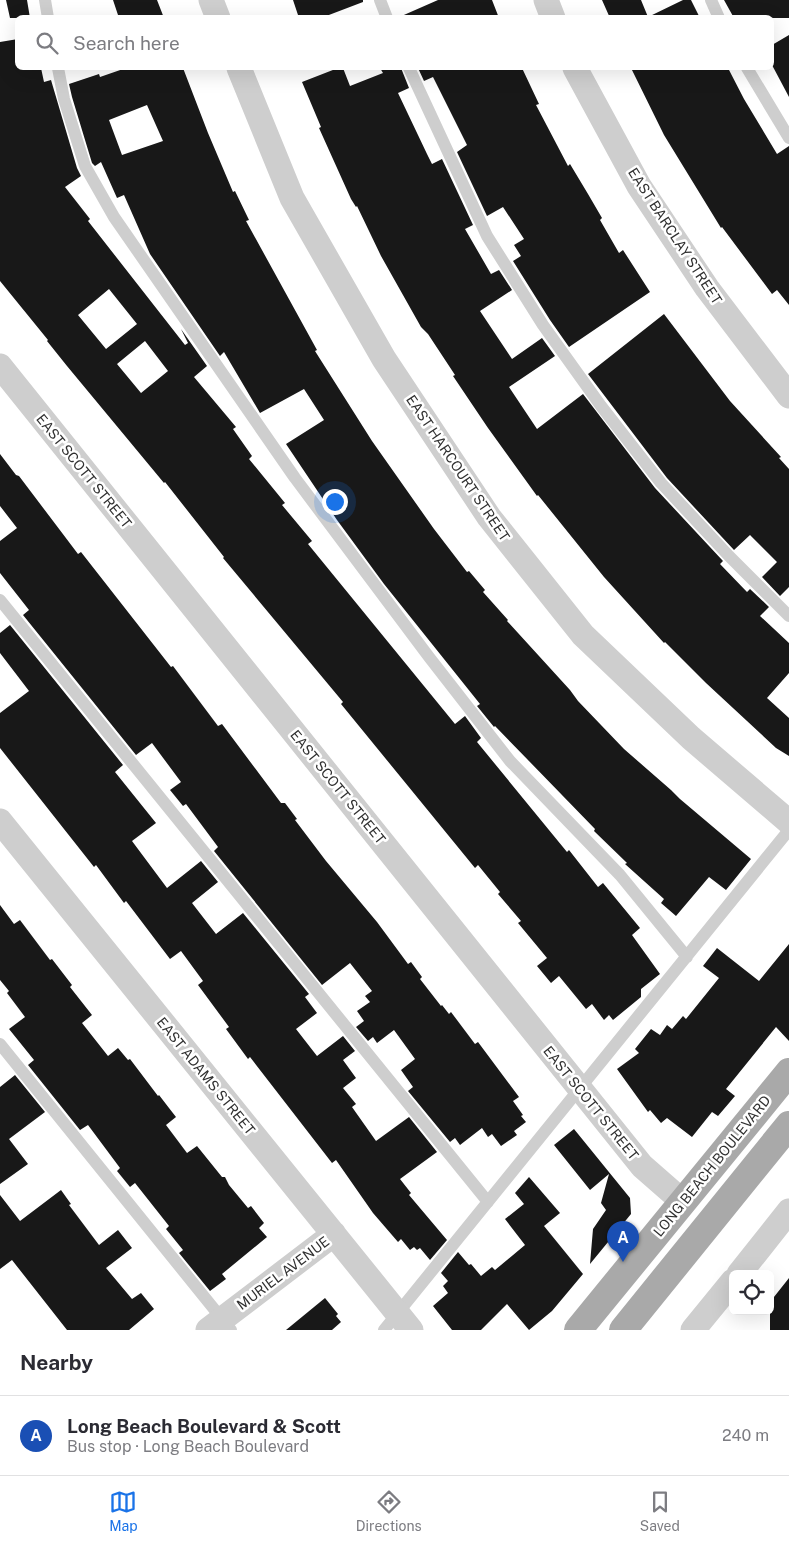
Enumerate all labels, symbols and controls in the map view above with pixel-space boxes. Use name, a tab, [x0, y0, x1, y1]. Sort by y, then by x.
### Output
search box	[15, 15, 774, 70]
icon: search	[33, 29, 61, 57]
text: Search here	[73, 32, 180, 54]
street label: EAST BARCLAY STREET	[625, 165, 725, 307]
street label: EAST HARCOURT STREET	[403, 392, 513, 544]
street label: EAST SCOTT STREET	[33, 411, 135, 531]
your location	[322, 489, 348, 515]
street label: EAST SCOTT STREET	[287, 727, 389, 847]
street label: EAST ADAMS STREET	[154, 1014, 258, 1138]
street label: EAST SCOTT STREET	[540, 1043, 642, 1163]
street label: LONG BEACH BOULEVARD	[650, 1092, 774, 1240]
pin: A	[607, 1221, 639, 1262]
street label: MURIEL AVENUE	[234, 1233, 332, 1313]
map controls	[729, 1270, 774, 1315]
button: locate	[729, 1270, 774, 1315]
text: Nearby	[20, 1350, 93, 1375]
text: Long Beach Boulevard & Scott	[67, 1415, 341, 1437]
text: A	[30, 1426, 42, 1445]
text: 240 m	[722, 1426, 769, 1445]
text: Bus stop · Long Beach Boulevard	[67, 1437, 309, 1456]
tab: Map	[109, 1488, 138, 1534]
tab: Directions	[356, 1488, 422, 1534]
tab: Saved	[640, 1488, 680, 1534]

